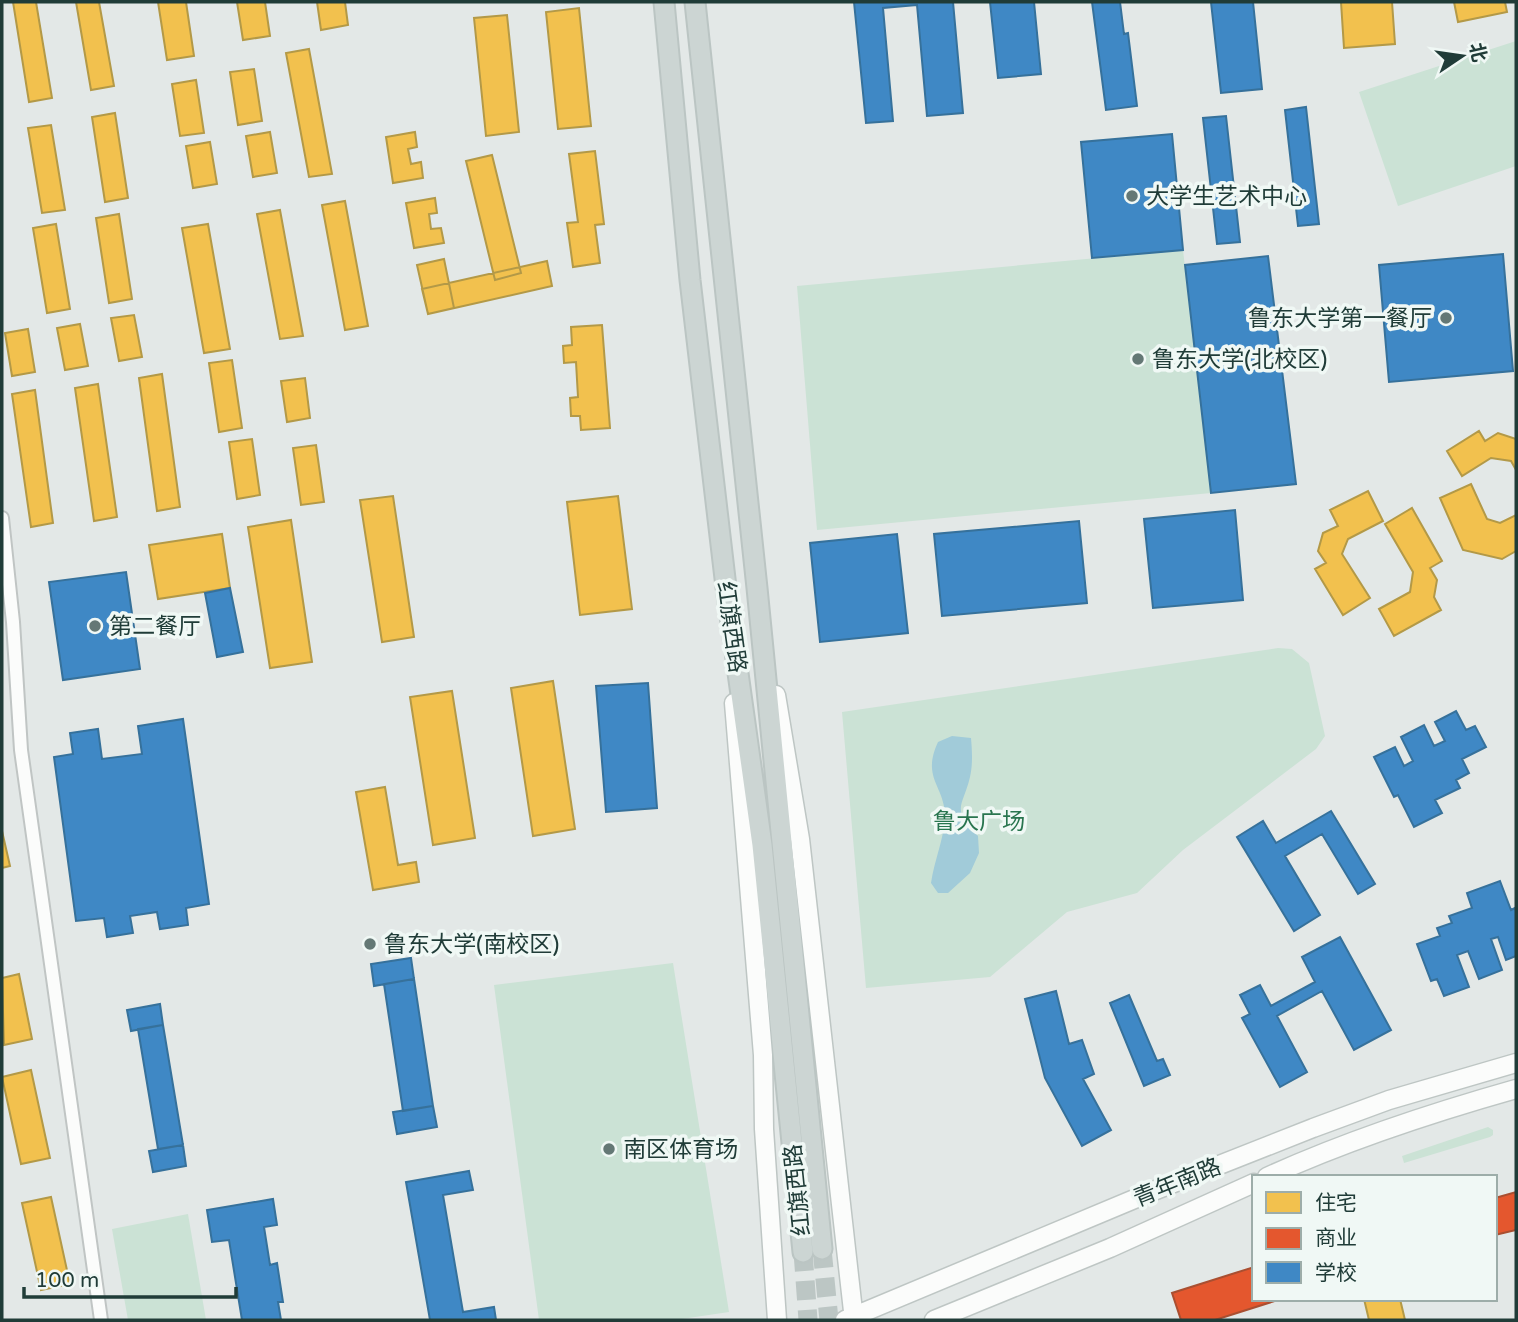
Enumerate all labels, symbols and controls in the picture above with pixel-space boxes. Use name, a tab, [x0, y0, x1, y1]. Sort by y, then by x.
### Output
north arrow	[1427, 21, 1497, 91]
text: 北	[1465, 41, 1490, 64]
place label: 大学生艺术中心	[1146, 183, 1307, 211]
marker: 大学生艺术中心	[1124, 188, 1140, 204]
place label: 鲁东大学第一餐厅	[1248, 305, 1432, 333]
marker: 鲁东大学第一餐厅	[1438, 310, 1454, 326]
place label: 鲁东大学(北校区)	[1152, 346, 1327, 374]
marker: 鲁东大学(北校区)	[1130, 351, 1146, 367]
street label: 红旗西路	[711, 580, 751, 675]
place label: 第二餐厅	[109, 613, 201, 641]
marker: 第二餐厅	[87, 618, 103, 634]
park label: 鲁大广场	[933, 808, 1025, 836]
place label: 鲁东大学(南校区)	[384, 931, 559, 959]
marker: 鲁东大学(南校区)	[362, 936, 378, 952]
place label: 南区体育场	[623, 1136, 738, 1164]
marker: 南区体育场	[601, 1141, 617, 1157]
street label: 红旗西路	[779, 1143, 817, 1237]
street label: 青年南路	[1129, 1153, 1225, 1213]
legend	[1252, 1175, 1497, 1301]
text: 住宅	[1315, 1191, 1357, 1216]
text: 商业	[1315, 1226, 1357, 1251]
scale bar	[24, 1256, 236, 1300]
text: 学校	[1315, 1261, 1357, 1286]
text: 100 m	[35, 1268, 99, 1293]

